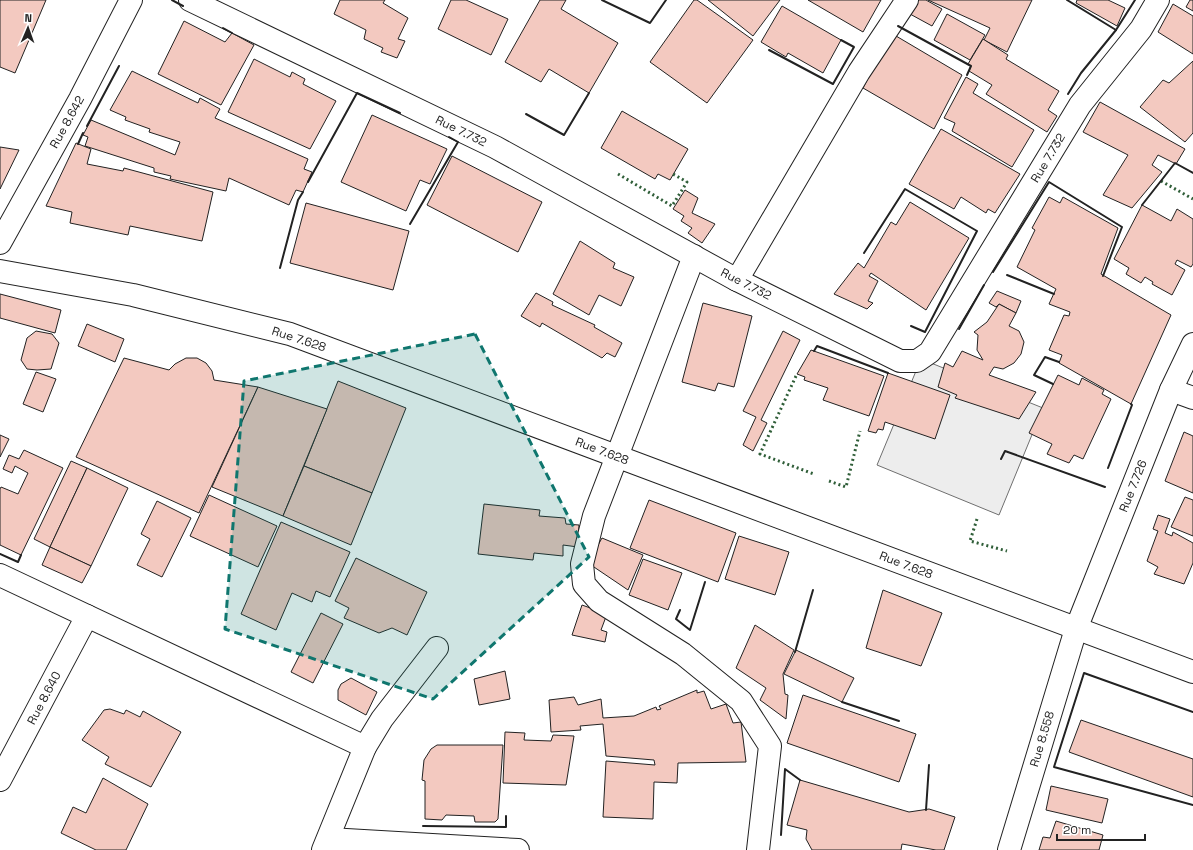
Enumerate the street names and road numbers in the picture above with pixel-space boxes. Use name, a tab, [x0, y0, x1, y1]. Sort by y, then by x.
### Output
street label: Rue 8.642	[46, 93, 88, 151]
street label: Rue 7.732	[433, 112, 489, 150]
street label: Rue 7.732	[1027, 130, 1069, 186]
street label: Rue 7.732	[718, 264, 774, 304]
street label: Rue 7.628	[270, 323, 328, 355]
street label: Rue 7.628	[573, 433, 631, 469]
street label: Rue 7.726	[1115, 458, 1151, 514]
street label: Rue 7.628	[877, 547, 935, 583]
street label: Rue 8.640	[23, 669, 65, 727]
street label: Rue 8.558	[1026, 709, 1058, 769]

